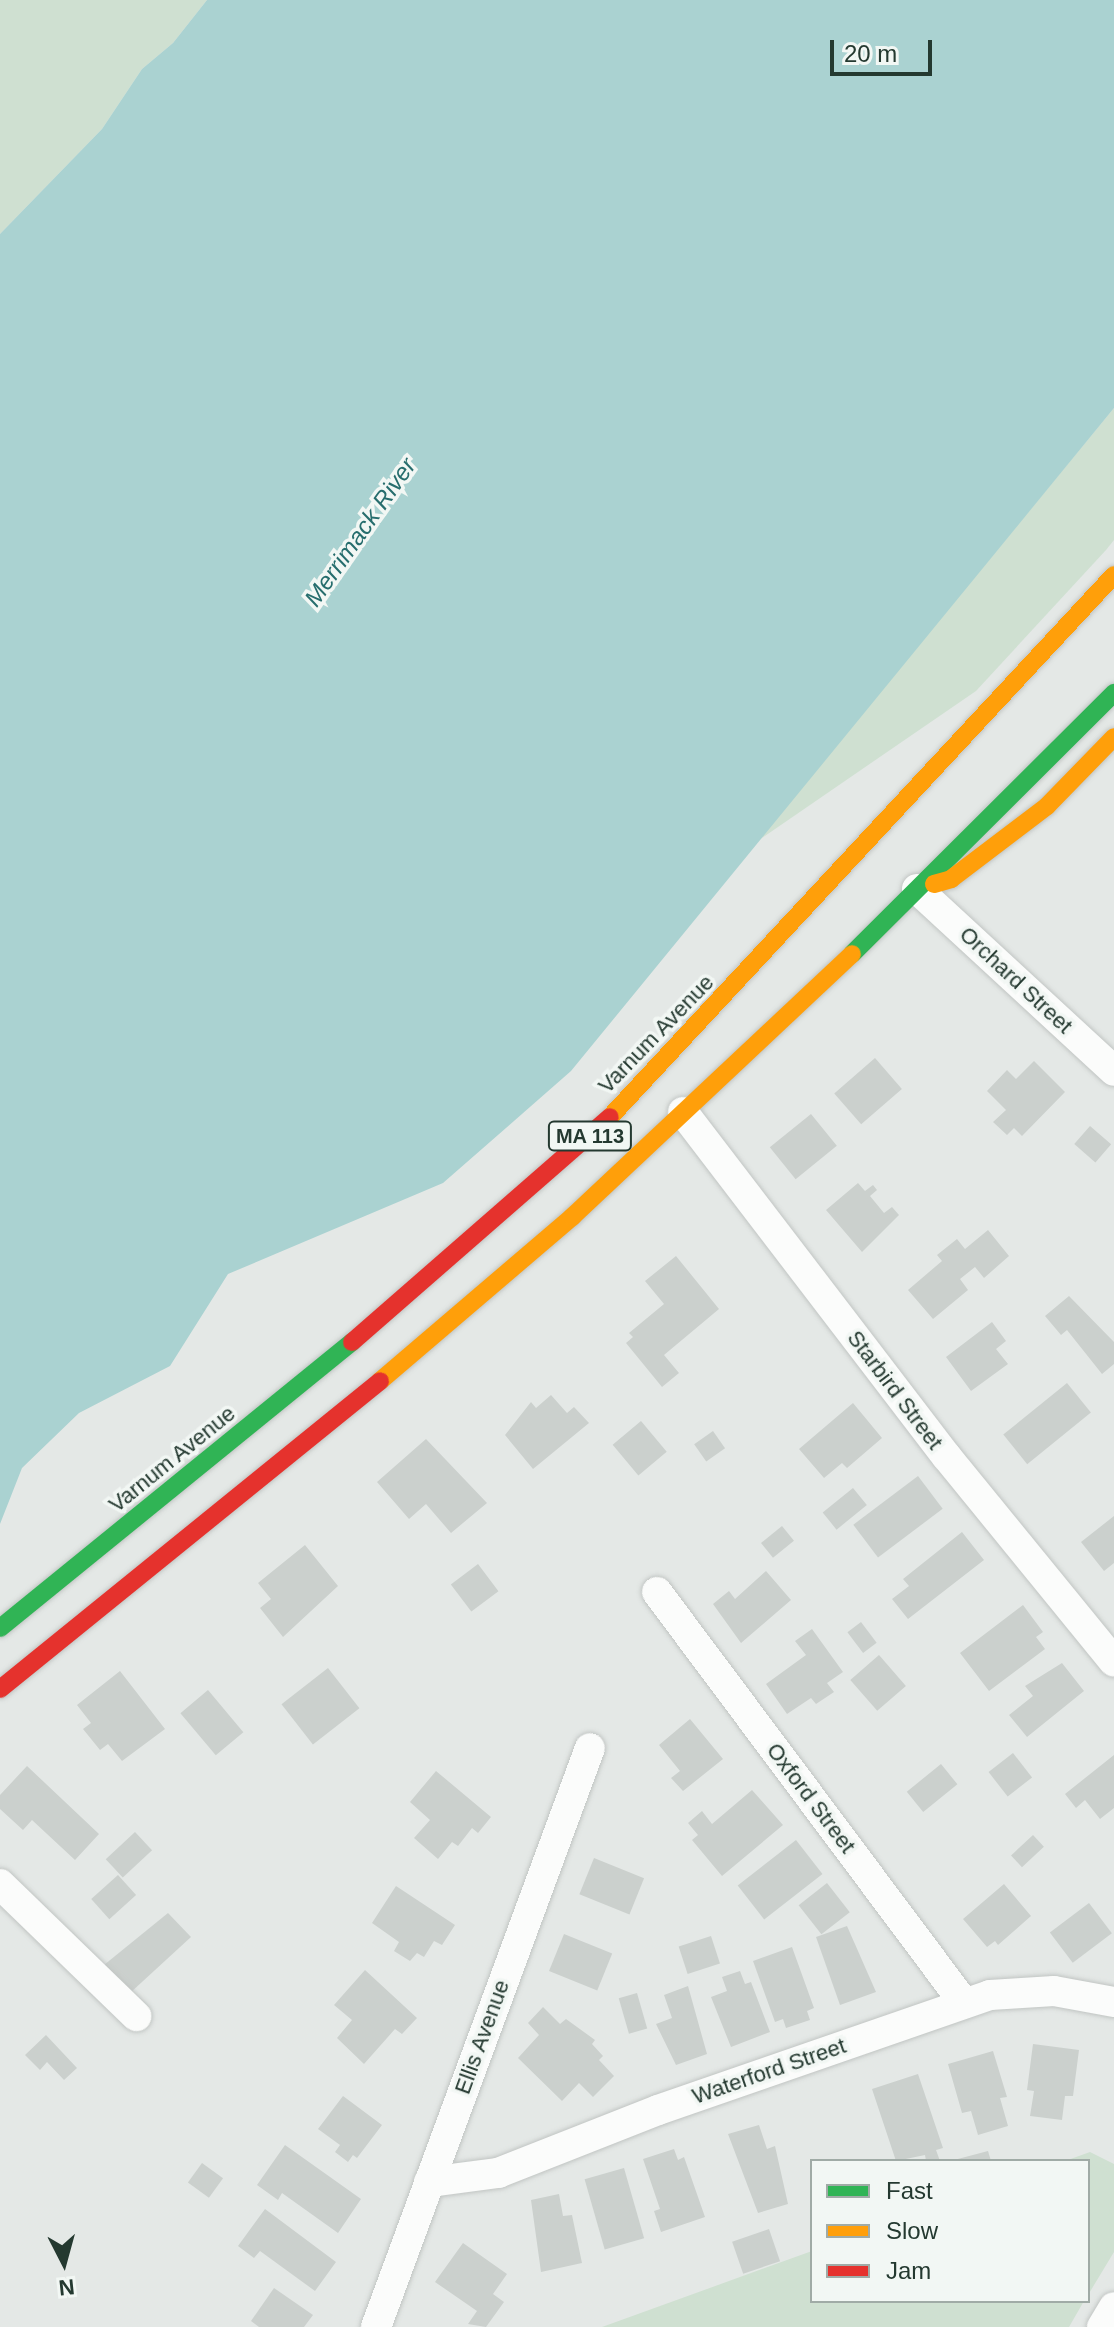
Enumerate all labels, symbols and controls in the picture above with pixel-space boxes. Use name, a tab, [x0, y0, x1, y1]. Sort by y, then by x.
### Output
scale bar	[834, 24, 936, 74]
text: 20 m	[844, 40, 897, 67]
water label: Merrimack River	[298, 452, 422, 612]
street label: Orchard Street	[954, 921, 1078, 1039]
street label: Varnum Avenue	[592, 969, 720, 1099]
road number: MA 113	[546, 1120, 634, 1152]
street label: Starbird Street	[842, 1325, 948, 1455]
street label: Varnum Avenue	[103, 1400, 241, 1518]
street label: Oxford Street	[761, 1738, 861, 1858]
street label: Ellis Avenue	[449, 1976, 515, 2098]
street label: Waterford Street	[689, 2032, 849, 2110]
legend	[810, 2159, 1090, 2303]
text: Fast	[886, 2177, 933, 2204]
text: Slow	[886, 2217, 938, 2244]
north arrow	[24, 2223, 104, 2303]
text: Jam	[886, 2257, 931, 2284]
text: N	[57, 2274, 76, 2301]

